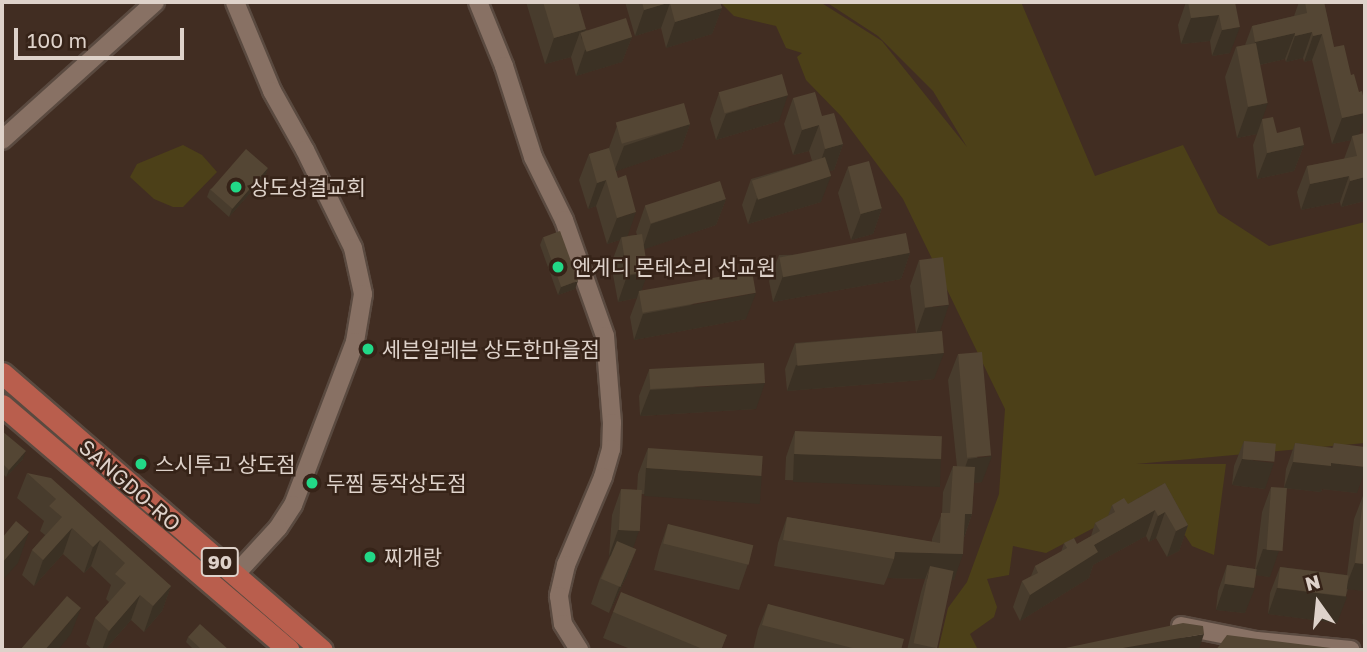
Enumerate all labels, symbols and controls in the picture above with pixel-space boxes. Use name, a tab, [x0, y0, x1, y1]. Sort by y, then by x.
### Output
scale bar	[18, 14, 187, 58]
text: 100 m	[27, 27, 87, 53]
place label: 상도성결교회	[250, 174, 366, 200]
marker: 상도성결교회	[228, 179, 244, 195]
place label: 엔게디 몬테소리 선교원	[572, 254, 776, 280]
marker: 엔게디 몬테소리 선교원	[550, 259, 566, 275]
place label: 세븐일레븐 상도한마을점	[382, 336, 600, 362]
marker: 세븐일레븐 상도한마을점	[360, 341, 376, 357]
street label: SANGDO-RO	[74, 434, 186, 536]
place label: 스시투고 상도점	[155, 451, 295, 477]
marker: 스시투고 상도점	[133, 456, 149, 472]
place label: 두찜 동작상도점	[326, 470, 466, 496]
marker: 두찜 동작상도점	[304, 475, 320, 491]
place label: 찌개랑	[384, 544, 442, 570]
road number: 90	[201, 547, 239, 578]
marker: 찌개랑	[362, 549, 378, 565]
north arrow	[1283, 568, 1353, 638]
text: N	[1302, 569, 1322, 595]

